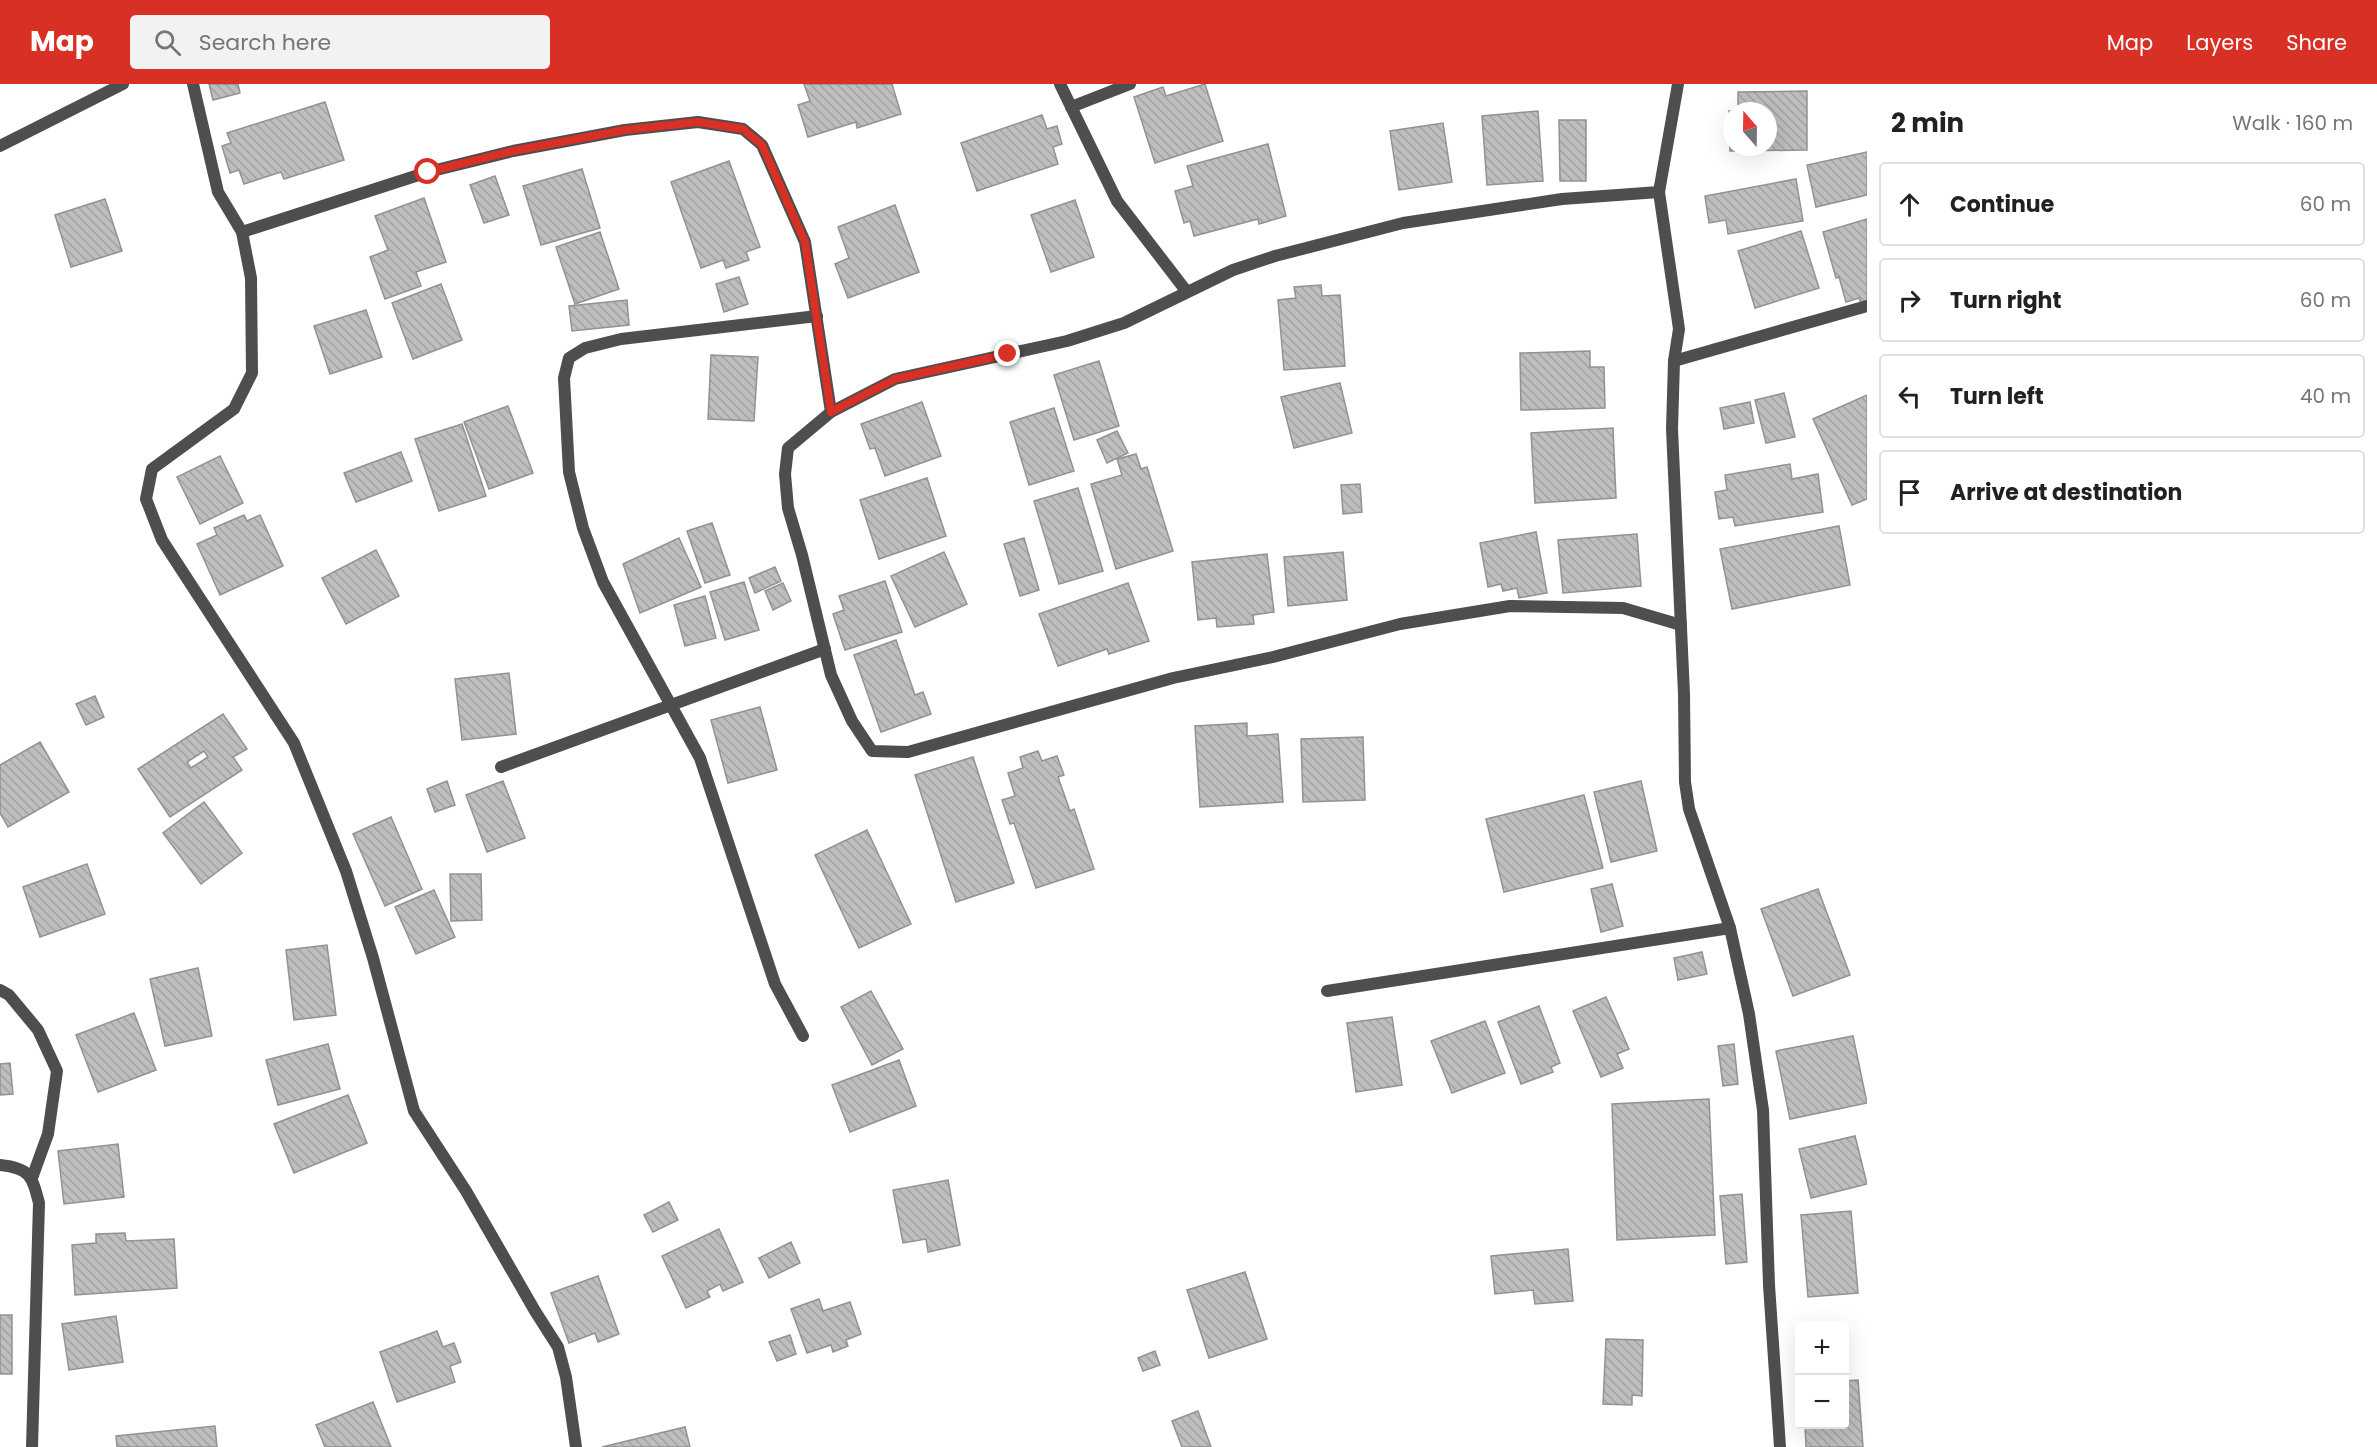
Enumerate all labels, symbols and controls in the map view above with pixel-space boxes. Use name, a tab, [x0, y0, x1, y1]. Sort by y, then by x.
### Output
search box	[130, 15, 550, 69]
text: Map	[30, 22, 94, 61]
icon: search	[151, 26, 184, 59]
text: Search here	[199, 27, 331, 58]
text: Map	[2107, 28, 2153, 57]
text: Layers	[2186, 28, 2253, 57]
text: Share	[2286, 28, 2347, 57]
north arrow	[1723, 102, 1777, 156]
text: 2 min	[1891, 105, 1964, 141]
text: Walk · 160 m	[2232, 109, 2353, 137]
route start	[414, 158, 440, 184]
icon: ahead	[1893, 188, 1926, 221]
text: Continue	[1950, 189, 2054, 220]
text: 60 m	[2300, 190, 2351, 218]
icon: right	[1893, 284, 1926, 317]
text: Turn right	[1950, 285, 2061, 316]
text: 60 m	[2300, 286, 2351, 314]
route end	[994, 340, 1020, 366]
icon: left	[1893, 380, 1926, 413]
text: Turn left	[1950, 381, 2044, 412]
text: 40 m	[2300, 382, 2351, 410]
icon: arrive	[1893, 476, 1926, 509]
text: Arrive at destination	[1950, 477, 2182, 508]
map controls	[1795, 1321, 1849, 1429]
button: +	[1795, 1321, 1849, 1375]
button: −	[1795, 1375, 1849, 1429]

